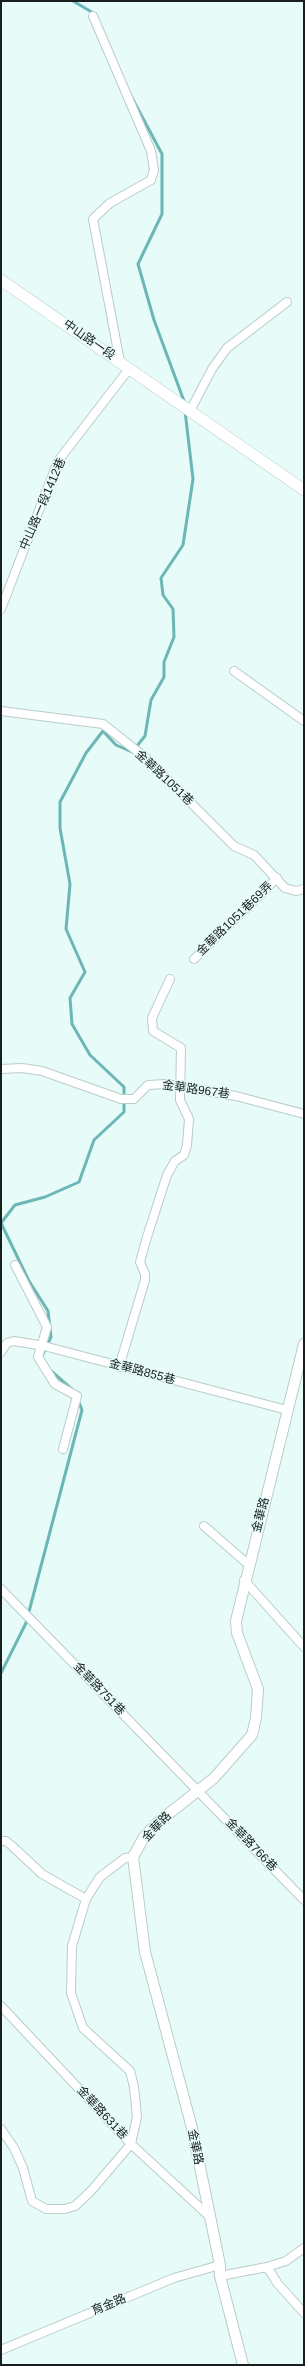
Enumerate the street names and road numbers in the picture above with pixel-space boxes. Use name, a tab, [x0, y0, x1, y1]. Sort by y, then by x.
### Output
street label: 中山路一段	[60, 317, 118, 363]
street label: 中山路一段1412巷	[17, 456, 69, 552]
street label: 金華路1051巷	[132, 747, 196, 809]
street label: 金華路1051巷69弄	[194, 879, 276, 959]
street label: 金華路967巷	[161, 1078, 231, 1102]
street label: 金華路855巷	[107, 1356, 177, 1388]
street label: 金華路	[250, 1496, 272, 1534]
street label: 金華路751巷	[70, 1660, 128, 1718]
street label: 金華路	[139, 1809, 175, 1845]
street label: 金華路766巷	[222, 1816, 280, 1874]
street label: 金華路631巷	[74, 2083, 130, 2143]
street label: 金華路	[184, 2128, 206, 2166]
street label: 育金路	[90, 2291, 128, 2319]

